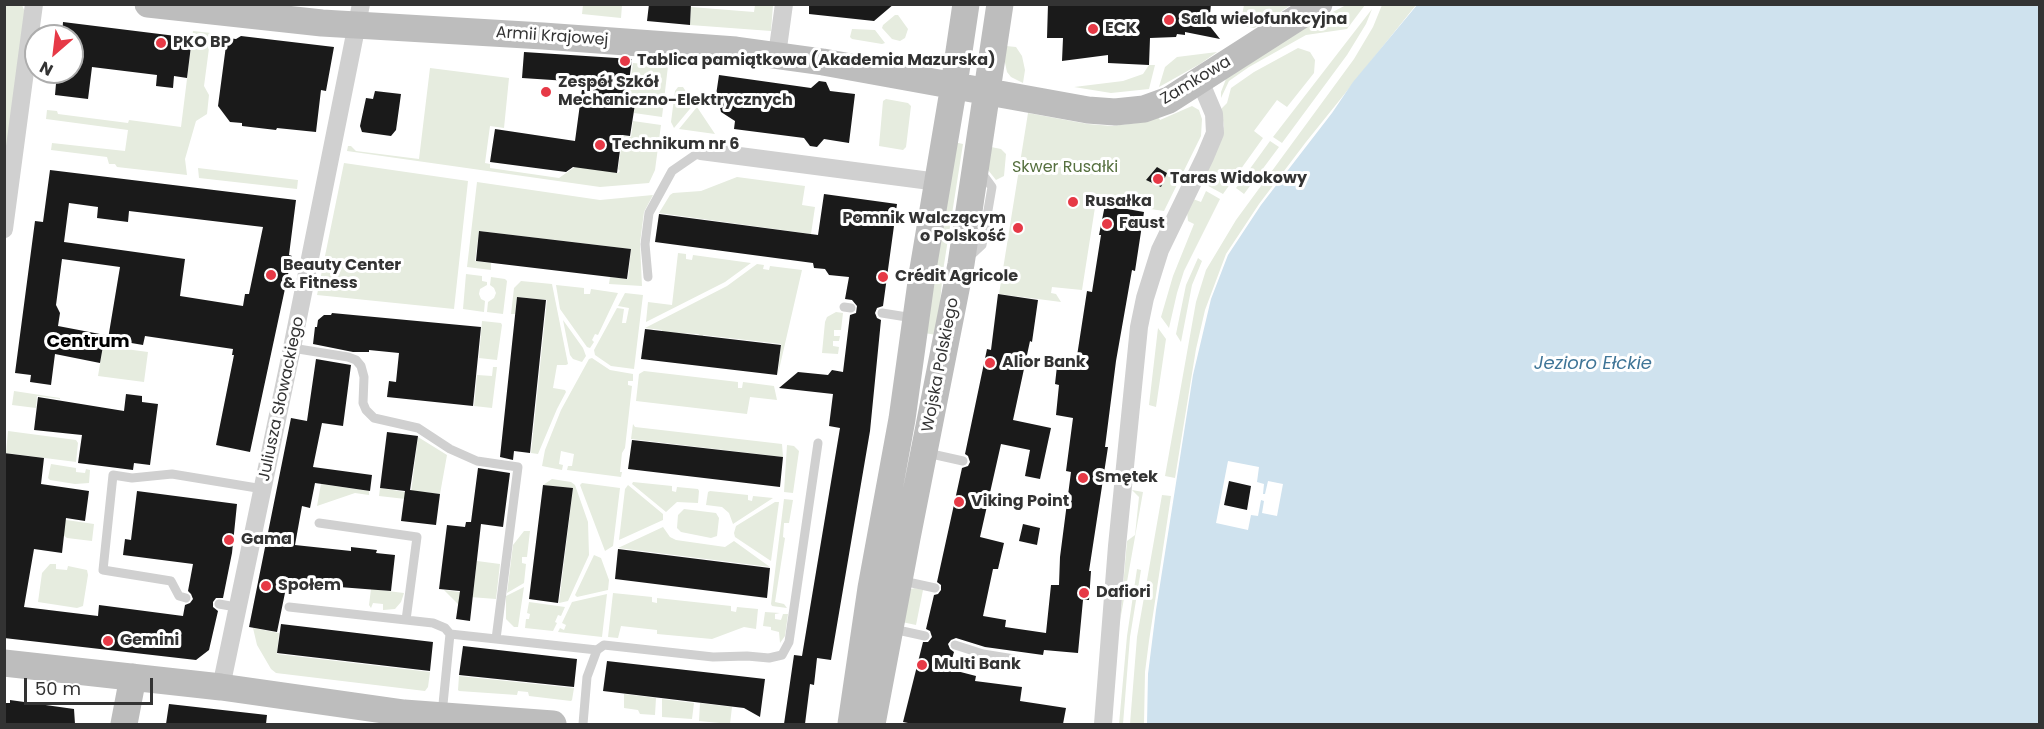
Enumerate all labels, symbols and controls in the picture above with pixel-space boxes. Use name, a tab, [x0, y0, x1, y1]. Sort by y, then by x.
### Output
place label: Sala wielofunkcyjna	[1181, 10, 1347, 30]
marker: Sala wielofunkcyjna	[1162, 13, 1176, 27]
place label: ECK	[1105, 19, 1137, 39]
marker: ECK	[1086, 22, 1100, 36]
street label: Armii Krajowej	[495, 23, 609, 51]
north arrow	[24, 24, 84, 84]
place label: PKO BP	[173, 33, 231, 53]
marker: PKO BP	[154, 36, 168, 50]
place label: Tablica pamiątkowa (Akademia Mazurska)	[637, 51, 996, 71]
street label: Zamkowa	[1157, 53, 1235, 109]
marker: Tablica pamiątkowa (Akademia Mazurska)	[618, 54, 632, 68]
text: N	[36, 56, 57, 82]
place label: Zespół Szkół Mechaniczno-Elektrycznych	[558, 73, 793, 111]
marker: Zespół Szkół Mechaniczno-Elektrycznych	[539, 85, 553, 99]
place label: Technikum nr 6	[612, 135, 740, 155]
marker: Technikum nr 6	[593, 138, 607, 152]
park label: Skwer Rusałki	[1012, 158, 1118, 178]
place label: Taras Widokowy	[1170, 169, 1307, 189]
marker: Taras Widokowy	[1151, 172, 1165, 186]
place label: Rusałka	[1085, 192, 1152, 212]
marker: Rusałka	[1066, 195, 1080, 209]
place label: Pomnik Walczącym o Polskość	[842, 209, 1006, 247]
place label: Faust	[1119, 214, 1165, 234]
marker: Faust	[1100, 217, 1114, 231]
marker: Pomnik Walczącym o Polskość	[1011, 221, 1025, 235]
place label: Beauty Center & Fitness	[283, 256, 401, 294]
place label: Crédit Agricole	[895, 267, 1018, 287]
marker: Beauty Center & Fitness	[264, 268, 278, 282]
marker: Crédit Agricole	[876, 270, 890, 284]
street label: Wojska Polskiego	[919, 296, 963, 434]
street label: Juliusza Słowackiego	[255, 315, 309, 483]
district label: Centrum	[46, 331, 130, 353]
place label: Alior Bank	[1002, 353, 1086, 373]
water label: Jezioro Ełckie	[1534, 353, 1652, 375]
marker: Alior Bank	[983, 356, 997, 370]
place label: Smętek	[1095, 468, 1158, 488]
marker: Smętek	[1076, 471, 1090, 485]
place label: Viking Point	[971, 492, 1069, 512]
marker: Viking Point	[952, 495, 966, 509]
place label: Gama	[241, 530, 292, 550]
marker: Gama	[222, 533, 236, 547]
place label: Społem	[278, 576, 341, 596]
marker: Społem	[259, 579, 273, 593]
place label: Dafiori	[1096, 583, 1151, 603]
marker: Dafiori	[1077, 586, 1091, 600]
place label: Gemini	[120, 631, 179, 651]
marker: Gemini	[101, 634, 115, 648]
place label: Multi Bank	[934, 655, 1021, 675]
marker: Multi Bank	[915, 658, 929, 672]
scale bar	[27, 666, 156, 704]
text: 50 m	[35, 676, 81, 701]

